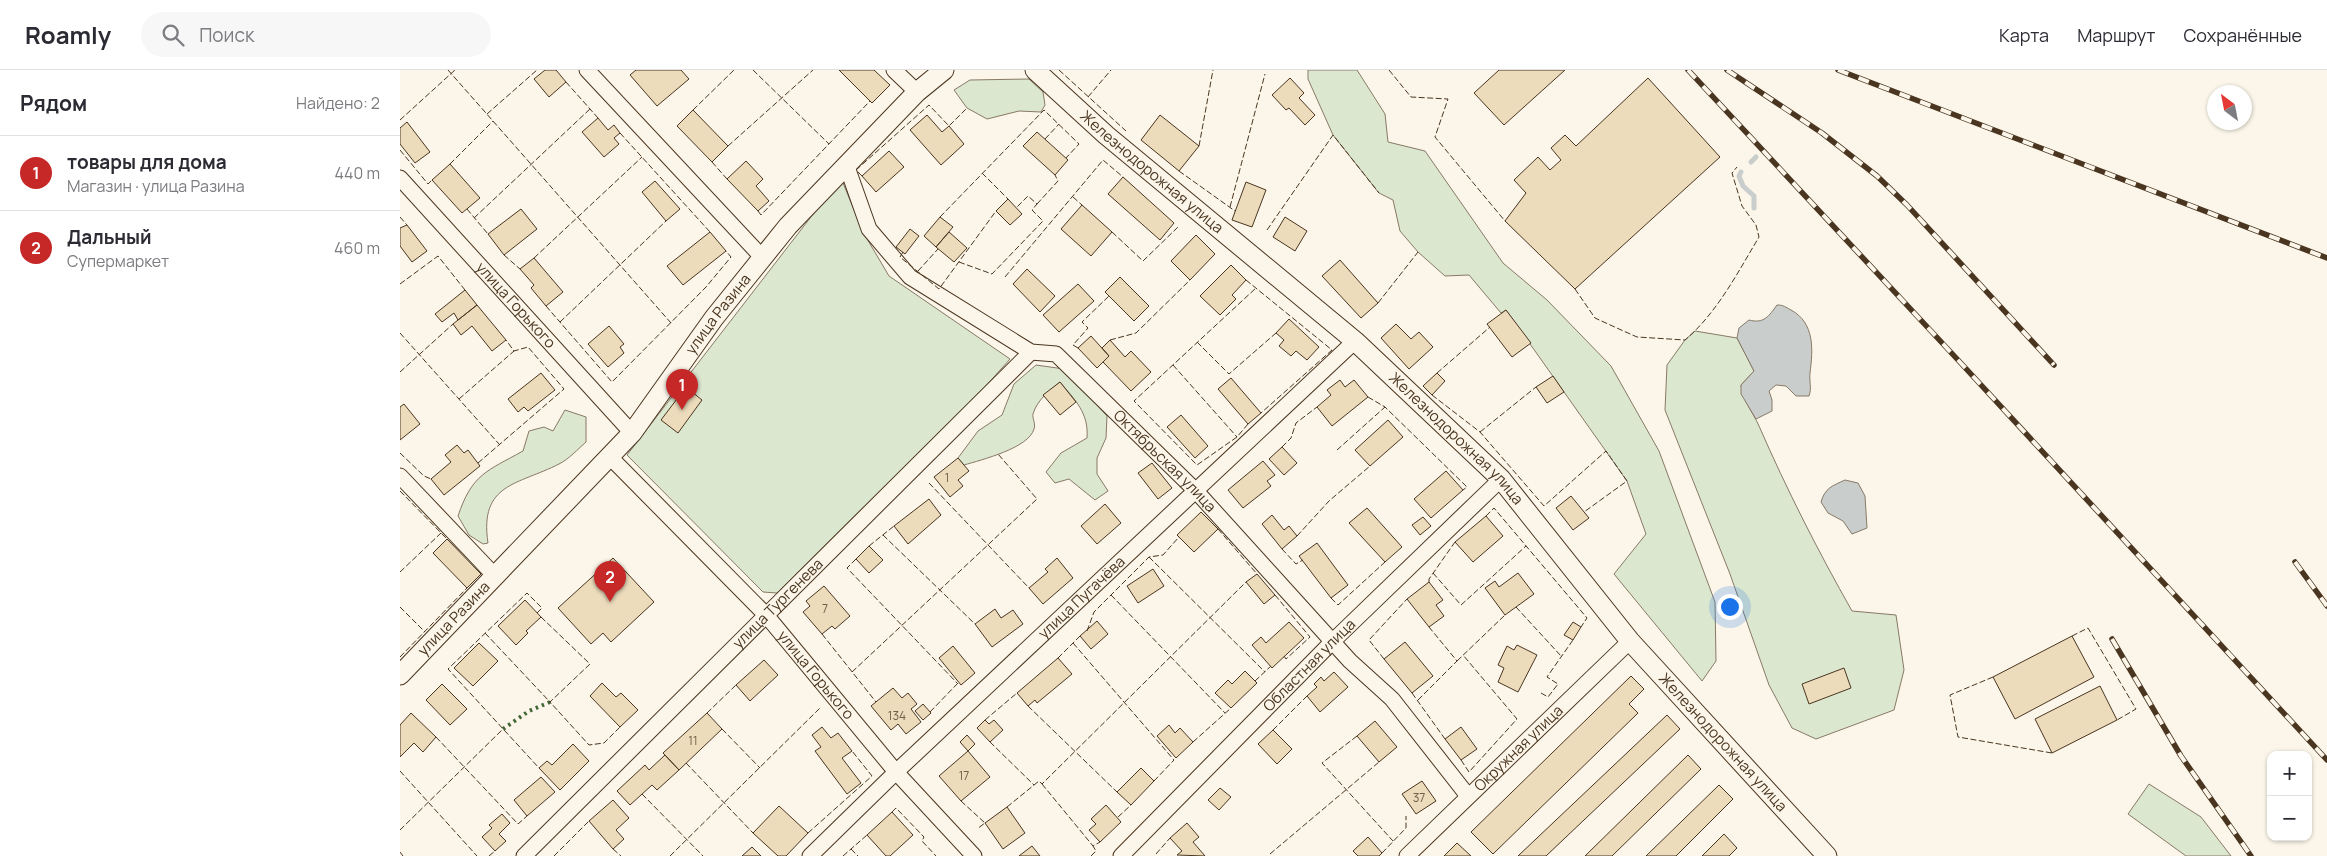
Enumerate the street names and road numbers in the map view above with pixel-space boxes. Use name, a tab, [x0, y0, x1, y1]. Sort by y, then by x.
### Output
street label: Железнодорожная улица	[1076, 105, 1228, 238]
street label: улица Горького	[471, 257, 561, 353]
street label: улица Разина	[680, 269, 755, 358]
street label: Железнодорожная улица	[1384, 367, 1528, 509]
street label: Октябрьская улица	[1109, 405, 1221, 516]
street label: улица Пугачёва	[1033, 551, 1129, 643]
street label: улица Тургенева	[728, 554, 827, 653]
street label: улица Разина	[413, 576, 494, 660]
street label: Областная улица	[1258, 614, 1360, 716]
street label: улица Горького	[773, 626, 859, 724]
street label: Железнодорожная улица	[1654, 668, 1792, 816]
street label: Окружная улица	[1469, 700, 1567, 796]

